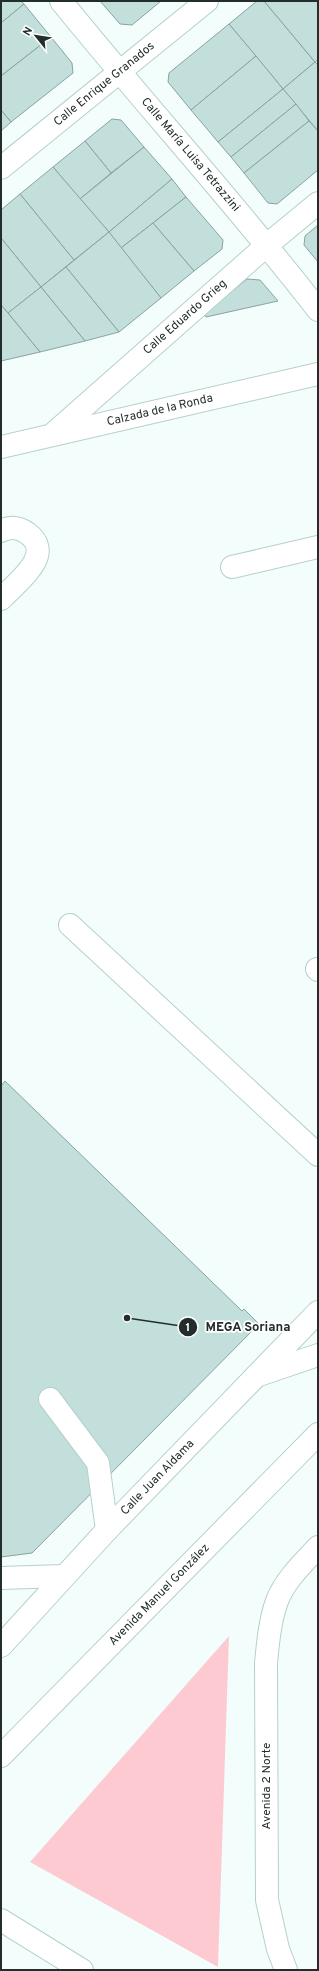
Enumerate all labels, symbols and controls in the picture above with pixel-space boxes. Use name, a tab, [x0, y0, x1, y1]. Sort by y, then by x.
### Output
north arrow	[16, 16, 56, 56]
text: N	[20, 25, 36, 38]
street label: Calle Enrique Granados	[50, 38, 158, 130]
street label: Calle María Luisa Tetrazzini	[137, 94, 243, 215]
street label: Calle Eduardo Grieg	[140, 276, 230, 358]
street label: Calzada de la Ronda	[105, 390, 214, 430]
callout: MEGA Soriana	[178, 1314, 299, 1339]
text: 1	[186, 1320, 190, 1336]
text: MEGA Soriana	[205, 1320, 291, 1336]
street label: Calle Juan Aldama	[117, 1436, 198, 1519]
street label: Avenida Manuel González	[106, 1540, 213, 1649]
street label: Avenida 2 Norte	[259, 1743, 275, 1829]

